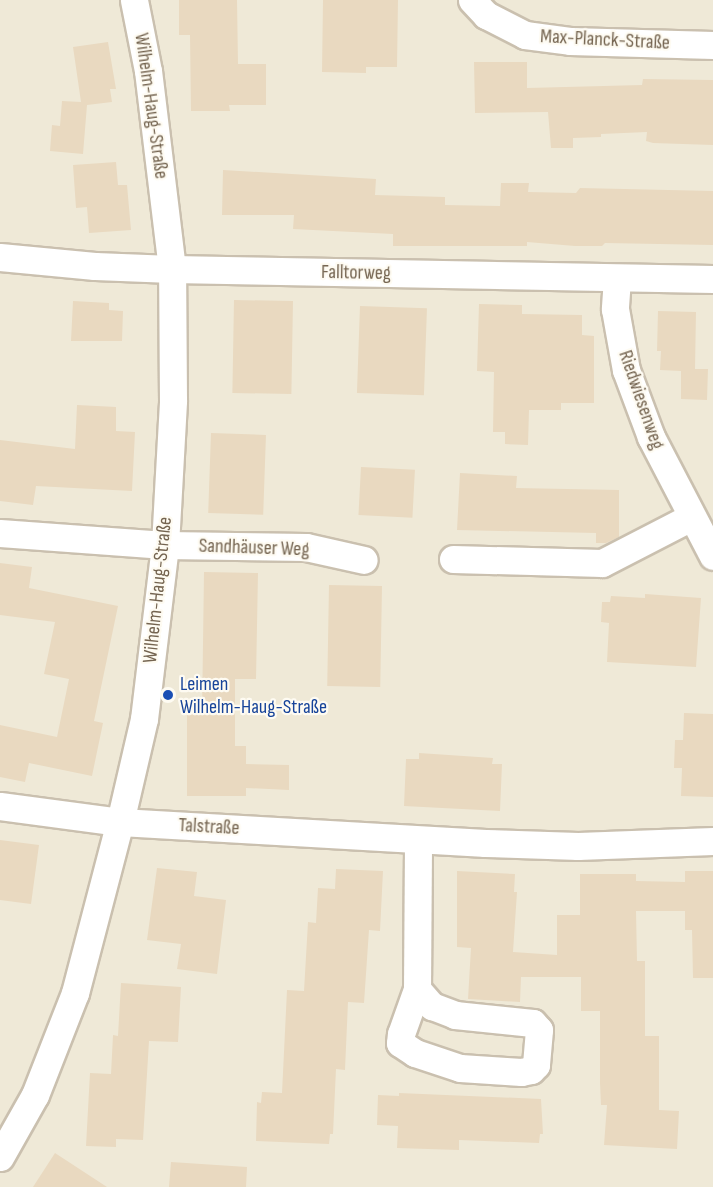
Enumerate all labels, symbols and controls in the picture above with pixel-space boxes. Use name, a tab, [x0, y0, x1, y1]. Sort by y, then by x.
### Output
street label: Max-Planck-Straße	[540, 25, 670, 55]
street label: Wilhelm-Haug-Straße	[129, 32, 173, 180]
street label: Falltorweg	[321, 260, 391, 286]
street label: Riedwiesenweg	[613, 347, 669, 453]
street label: Wilhelm-Haug-Straße	[138, 516, 178, 664]
street label: Sandhäuser Weg	[198, 534, 310, 562]
place label: Leimen Wilhelm-Haug-Straße	[180, 672, 327, 719]
marker: Leimen Wilhelm-Haug-Straße	[161, 688, 175, 702]
street label: Talstraße	[178, 813, 240, 841]

